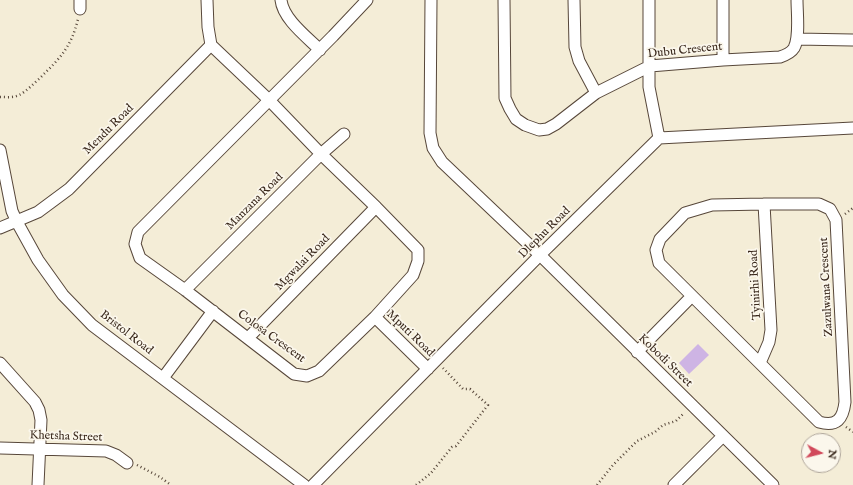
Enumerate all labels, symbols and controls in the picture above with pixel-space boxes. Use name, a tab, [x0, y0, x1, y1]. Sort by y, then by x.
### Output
street label: Dubu Crescent	[647, 40, 723, 62]
street label: Mendu Road	[81, 102, 137, 158]
street label: Manzana Road	[223, 170, 287, 234]
street label: Dlephu Road	[516, 204, 574, 262]
street label: Mgwalai Road	[273, 232, 333, 294]
street label: Zazulwana Crescent	[817, 237, 837, 337]
street label: Tyinirhi Road	[747, 249, 765, 321]
street label: Bristol Road	[97, 308, 155, 358]
street label: Colosa Crescent	[234, 308, 308, 366]
street label: Mputi Road	[383, 308, 437, 360]
street label: Kobodi Street	[635, 331, 695, 391]
street label: Khetsha Street	[29, 429, 103, 445]
north arrow	[801, 433, 841, 473]
text: N	[824, 449, 839, 460]

